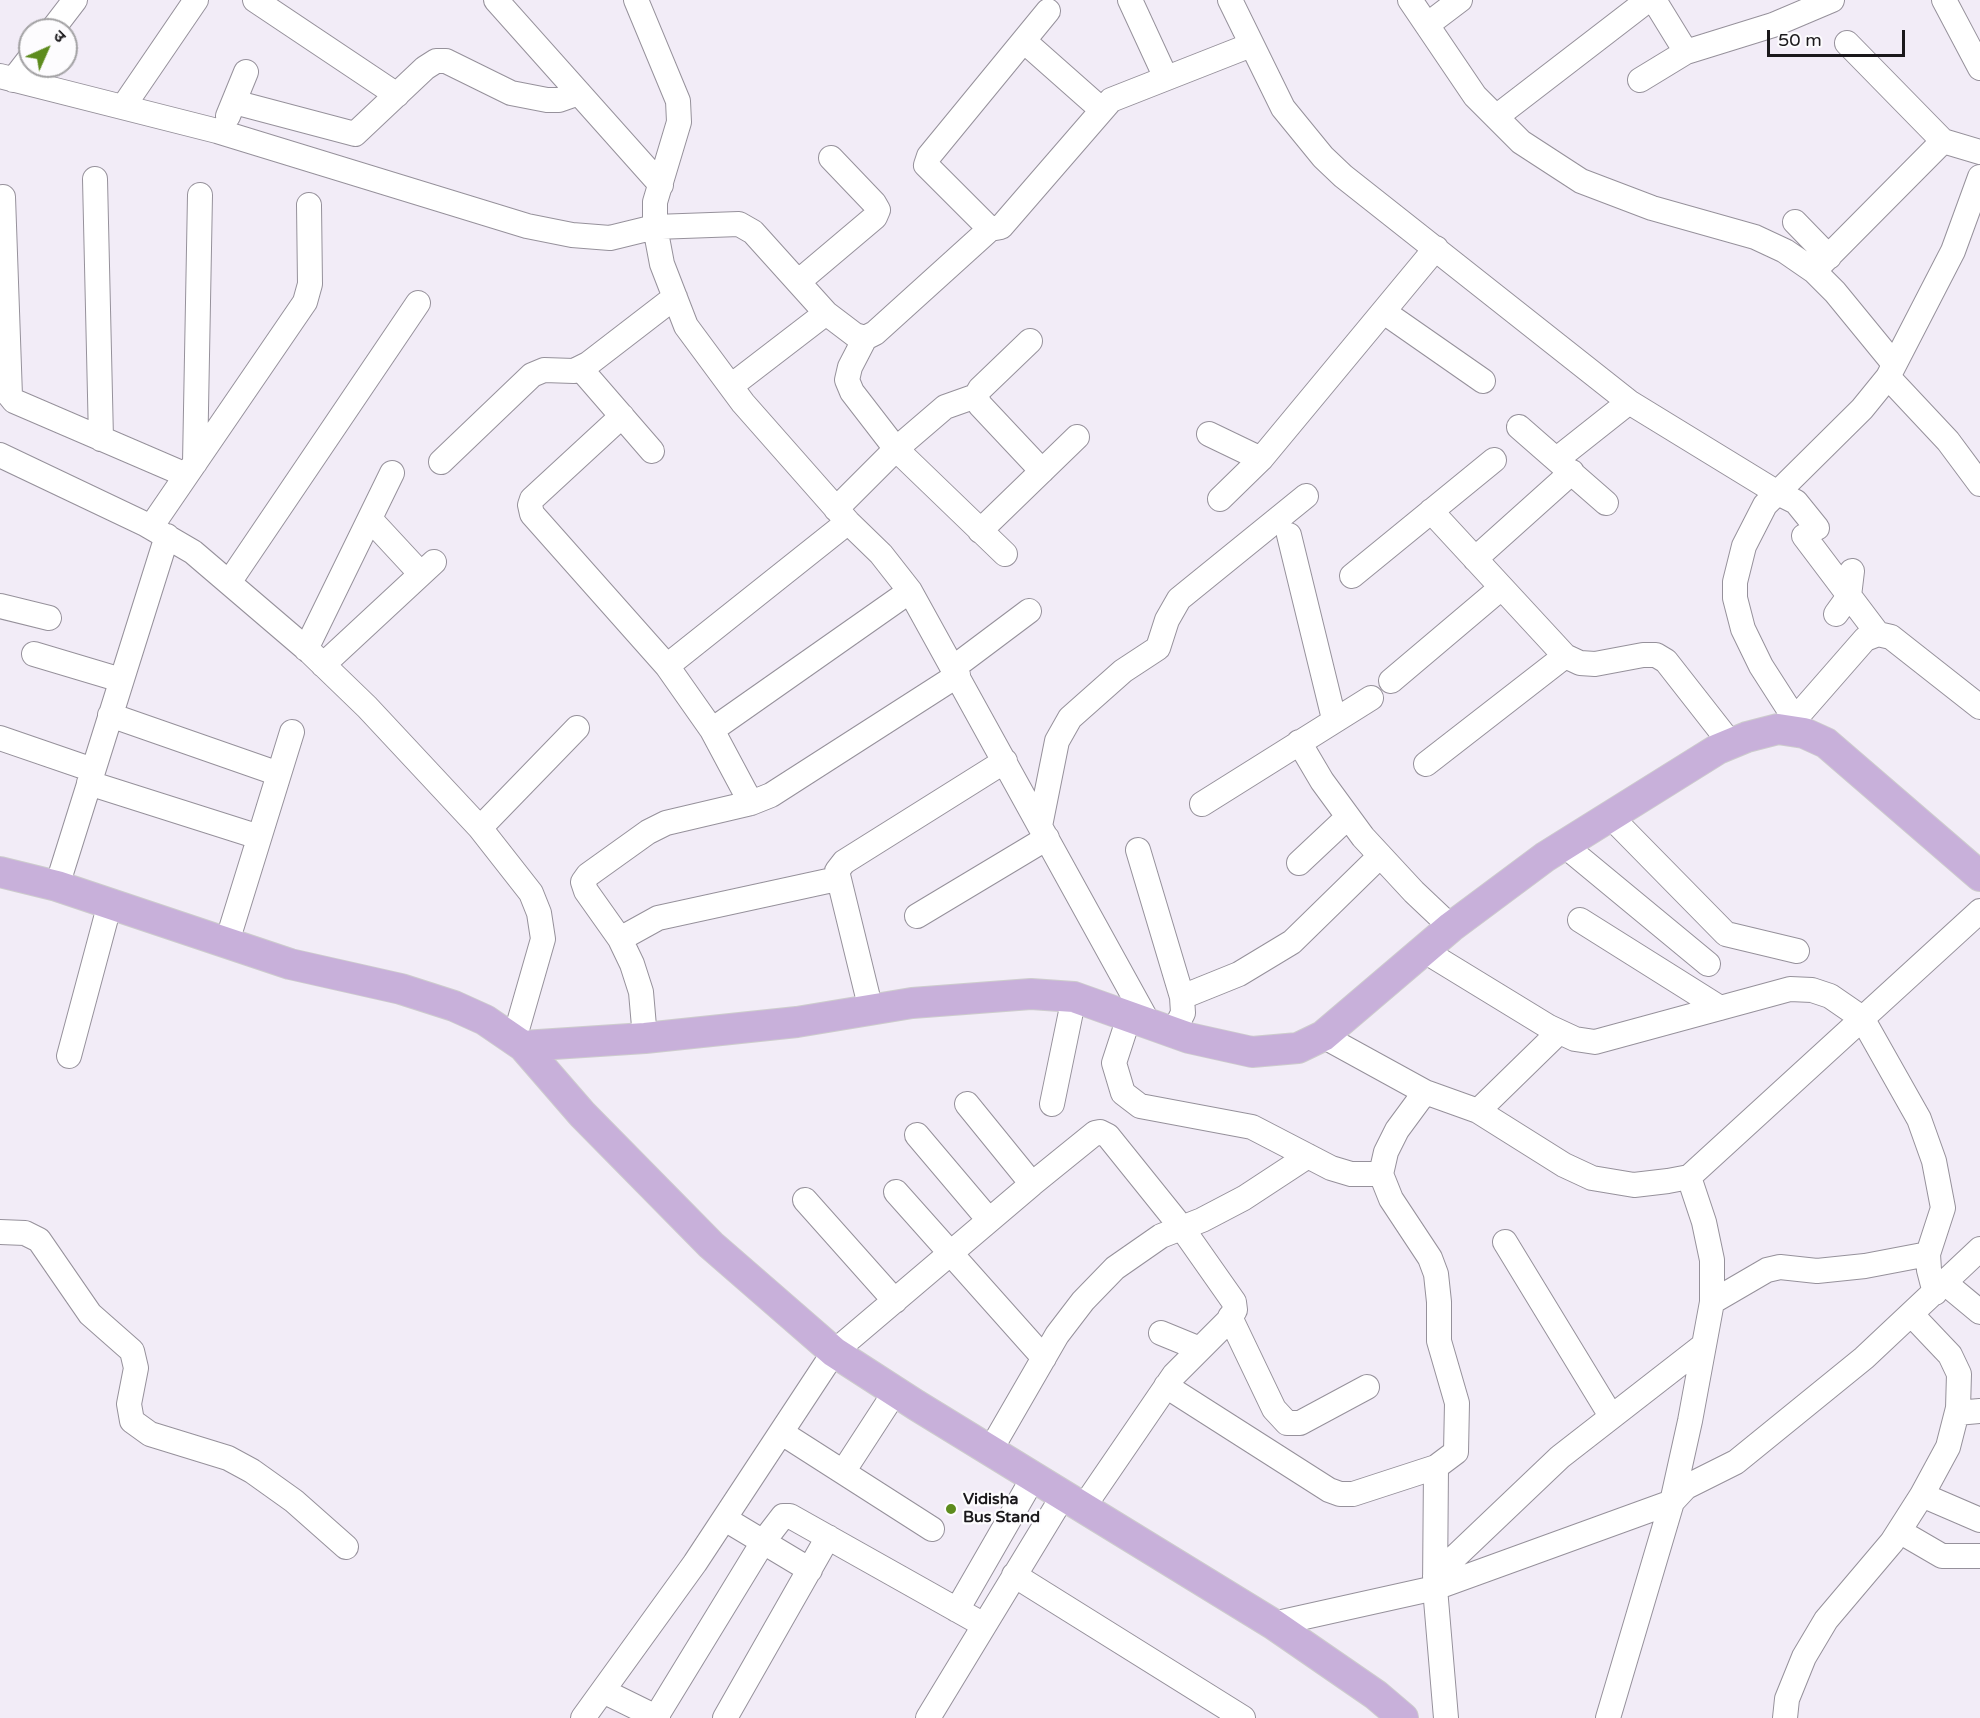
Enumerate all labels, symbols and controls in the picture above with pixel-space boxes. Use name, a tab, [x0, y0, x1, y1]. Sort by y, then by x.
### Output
north arrow	[18, 18, 78, 78]
scale bar	[1770, 18, 1908, 56]
text: उ	[49, 26, 70, 47]
text: 50 m	[1778, 29, 1822, 51]
place label: Vidisha Bus Stand	[963, 1490, 1040, 1528]
marker: Vidisha Bus Stand	[944, 1502, 958, 1516]

